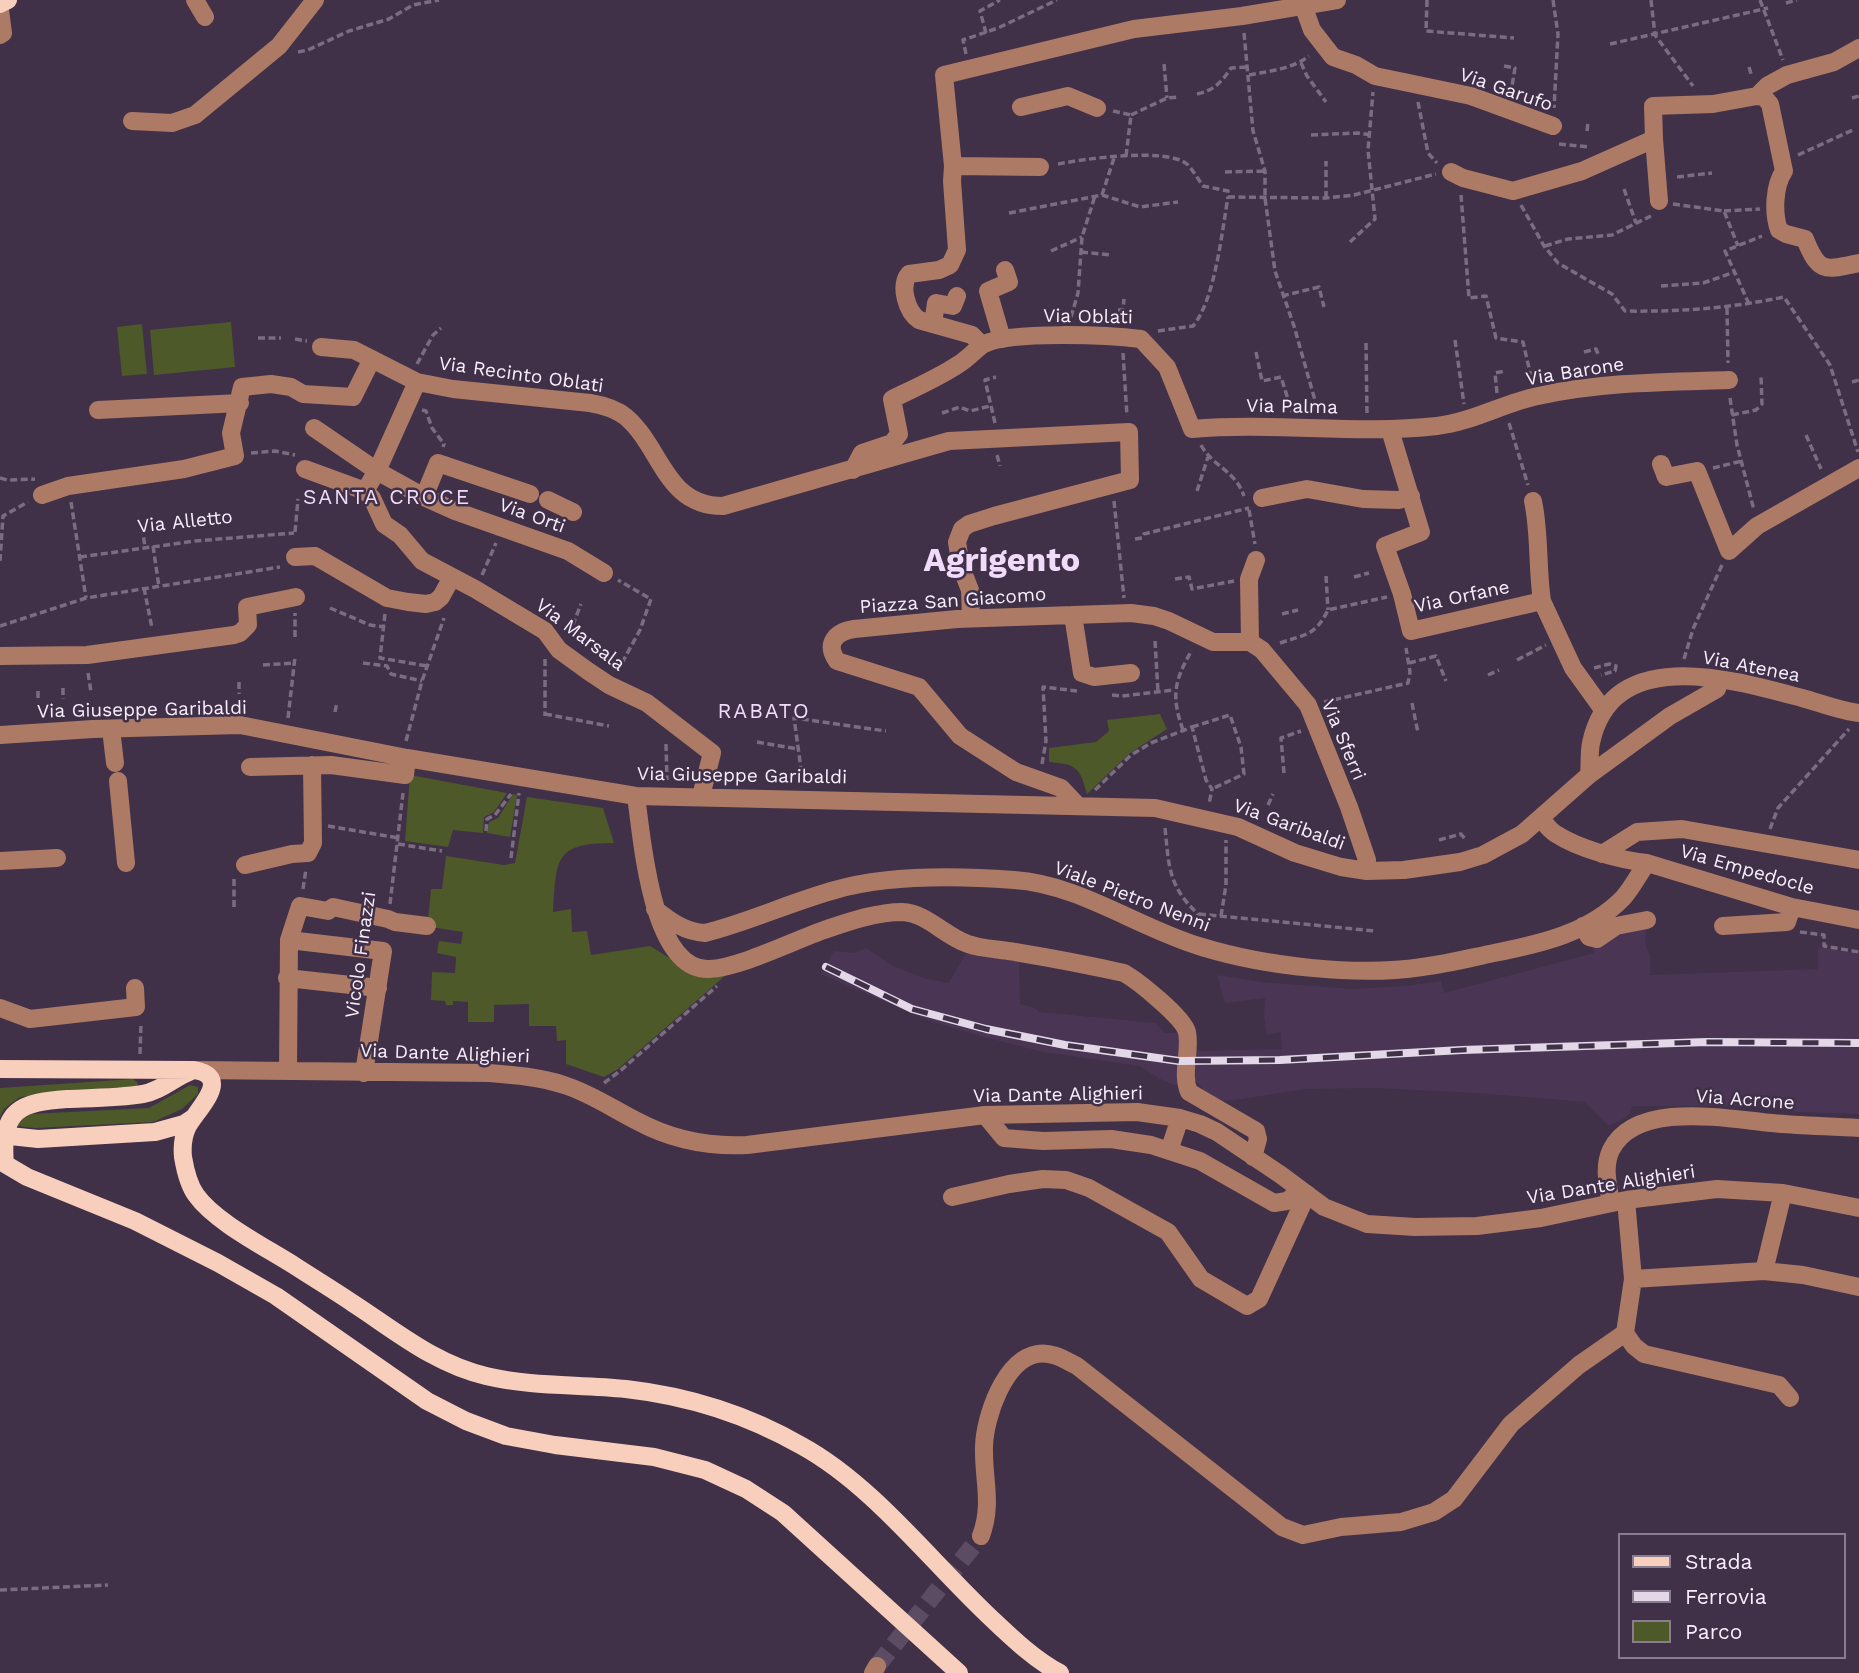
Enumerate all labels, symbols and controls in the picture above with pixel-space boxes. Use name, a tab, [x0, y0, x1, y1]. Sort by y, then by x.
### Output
street label: Via Garufo	[1456, 63, 1556, 117]
street label: Via Oblati	[1043, 305, 1133, 329]
street label: Via Recinto Oblati	[437, 352, 605, 398]
street label: Via Barone	[1524, 353, 1626, 391]
street label: Via Palma	[1246, 395, 1338, 419]
district label: SANTA CROCE	[304, 485, 470, 511]
street label: Via Orti	[496, 494, 568, 538]
street label: Via Alletto	[136, 506, 234, 538]
district label: Agrigento	[924, 541, 1080, 581]
street label: Via Orfane	[1412, 576, 1512, 618]
street label: Piazza San Giacomo	[859, 583, 1047, 619]
street label: Via Marsala	[531, 594, 629, 676]
street label: Via Atenea	[1700, 646, 1802, 688]
street label: Via Sferri	[1316, 696, 1370, 784]
street label: Via Giuseppe Garibaldi	[37, 697, 247, 723]
district label: RABATO	[718, 699, 810, 725]
street label: Via Giuseppe Garibaldi	[637, 763, 847, 789]
street label: Via Garibaldi	[1230, 794, 1348, 856]
street label: Via Empedocle	[1677, 840, 1817, 900]
street label: Viale Pietro Nenni	[1051, 857, 1213, 937]
street label: Vicolo Finazzi	[341, 890, 381, 1020]
street label: Via Dante Alighieri	[360, 1040, 530, 1068]
street label: Via Dante Alighieri	[973, 1082, 1143, 1108]
street label: Via Acrone	[1695, 1085, 1795, 1115]
street label: Via Dante Alighieri	[1525, 1160, 1697, 1210]
legend	[1618, 1533, 1845, 1659]
text: Strada	[1685, 1549, 1752, 1574]
text: Ferrovia	[1685, 1584, 1767, 1609]
text: Parco	[1685, 1619, 1742, 1644]

